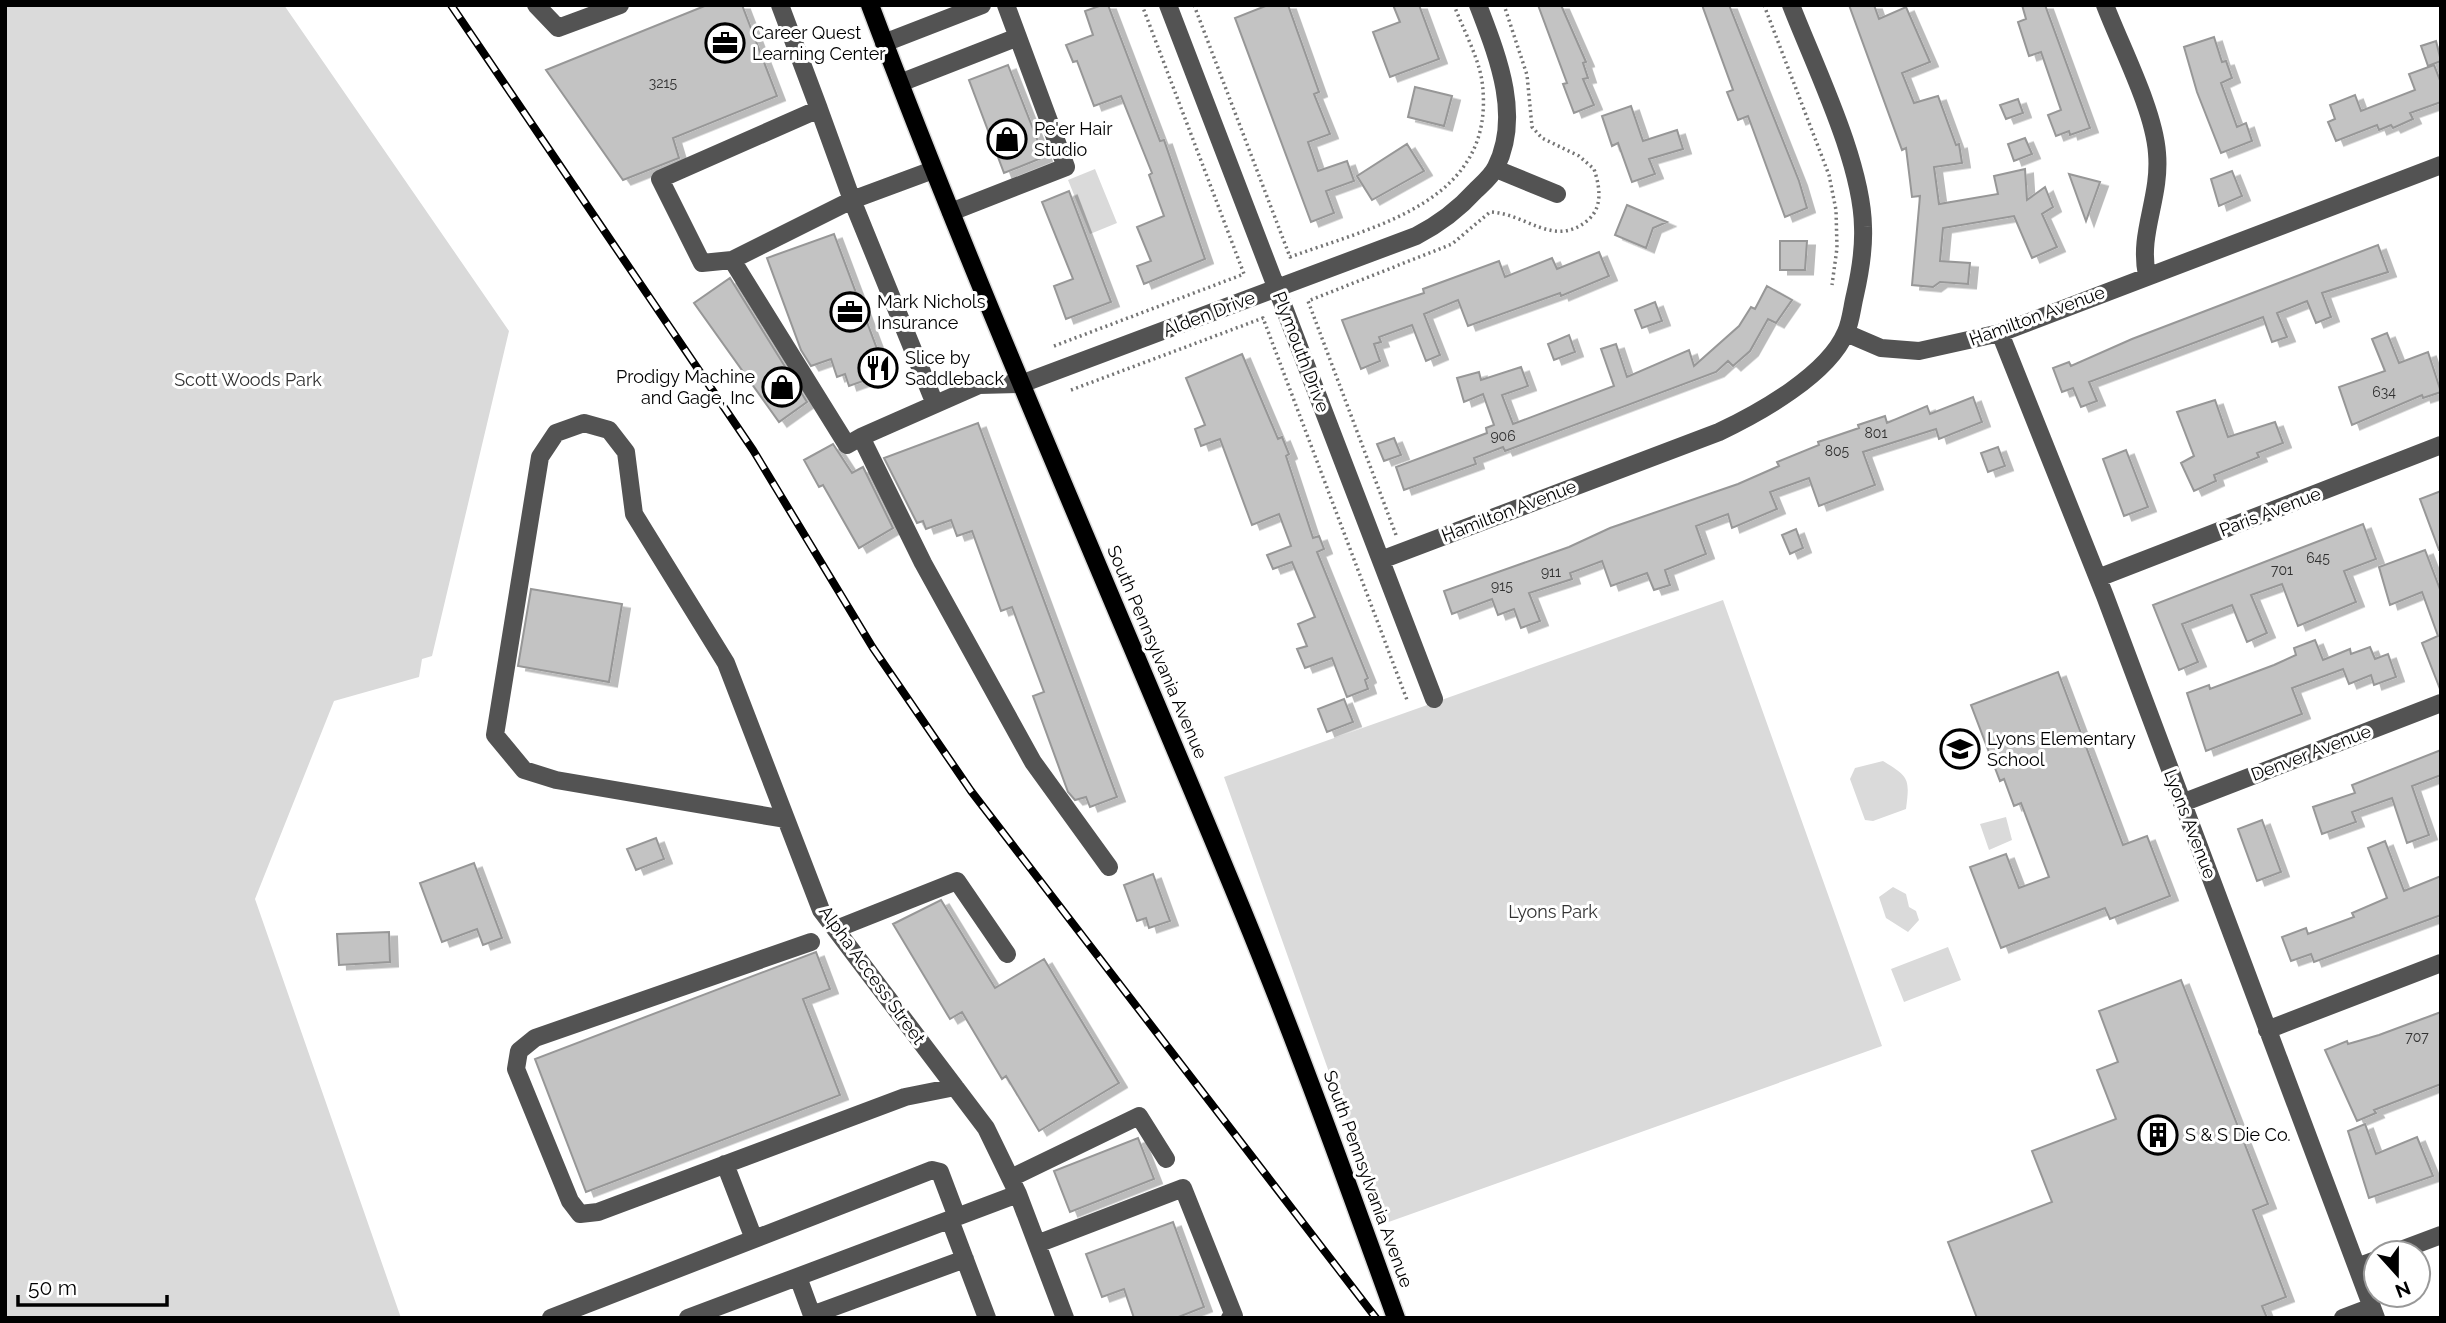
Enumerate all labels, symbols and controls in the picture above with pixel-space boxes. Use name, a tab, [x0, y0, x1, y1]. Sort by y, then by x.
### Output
office icon: Career Quest Learning Center	[704, 22, 746, 64]
place label: Career Quest Learning Center	[752, 22, 886, 64]
house number: 3215	[649, 75, 678, 91]
shop icon: Pe'er Hair Studio	[986, 118, 1028, 160]
place label: Pe'er Hair Studio	[1034, 118, 1113, 160]
street label: Hamilton Avenue	[1966, 281, 2108, 350]
street label: Alden Drive	[1160, 286, 1258, 341]
street label: Plymouth Drive	[1269, 289, 1334, 416]
office icon: Mark Nichols Insurance	[829, 291, 871, 333]
place label: Mark Nichols Insurance	[877, 291, 986, 333]
restaurant icon: Slice by Saddleback	[857, 347, 899, 389]
place label: Slice by Saddleback	[905, 347, 1004, 389]
place label: Prodigy Machine and Gage, Inc	[616, 366, 755, 408]
shop icon: Prodigy Machine and Gage, Inc	[761, 366, 803, 408]
park label: Scott Woods Park	[174, 369, 322, 390]
house number: 634	[2372, 384, 2396, 400]
house number: 801	[1865, 425, 1887, 441]
house number: 906	[1490, 428, 1516, 444]
house number: 805	[1825, 443, 1850, 459]
street label: Hamilton Avenue	[1438, 475, 1580, 546]
street label: Paris Avenue	[2216, 482, 2324, 541]
street label: South Pennsylvania Avenue	[1103, 542, 1212, 762]
house number: 645	[2306, 550, 2330, 566]
house number: 701	[2271, 562, 2293, 578]
house number: 911	[1541, 564, 1561, 580]
house number: 915	[1491, 578, 1513, 594]
street label: Denver Avenue	[2248, 720, 2374, 785]
school or university icon: Lyons Elementary School	[1939, 728, 1981, 770]
place label: Lyons Elementary School	[1987, 728, 2136, 770]
street label: Lyons Avenue	[2160, 766, 2221, 882]
street label: Alpha Access Street	[815, 901, 930, 1048]
park label: Lyons Park	[1508, 901, 1598, 922]
house number: 707	[2405, 1029, 2429, 1045]
street label: South Pennsylvania Avenue	[1319, 1067, 1418, 1291]
building icon: S & S Die Co.	[2137, 1114, 2179, 1156]
place label: S & S Die Co.	[2185, 1124, 2291, 1145]
north arrow	[2362, 1239, 2432, 1309]
scale bar	[18, 1264, 166, 1308]
text: 50 m	[28, 1275, 77, 1300]
text: N	[2392, 1277, 2414, 1303]

